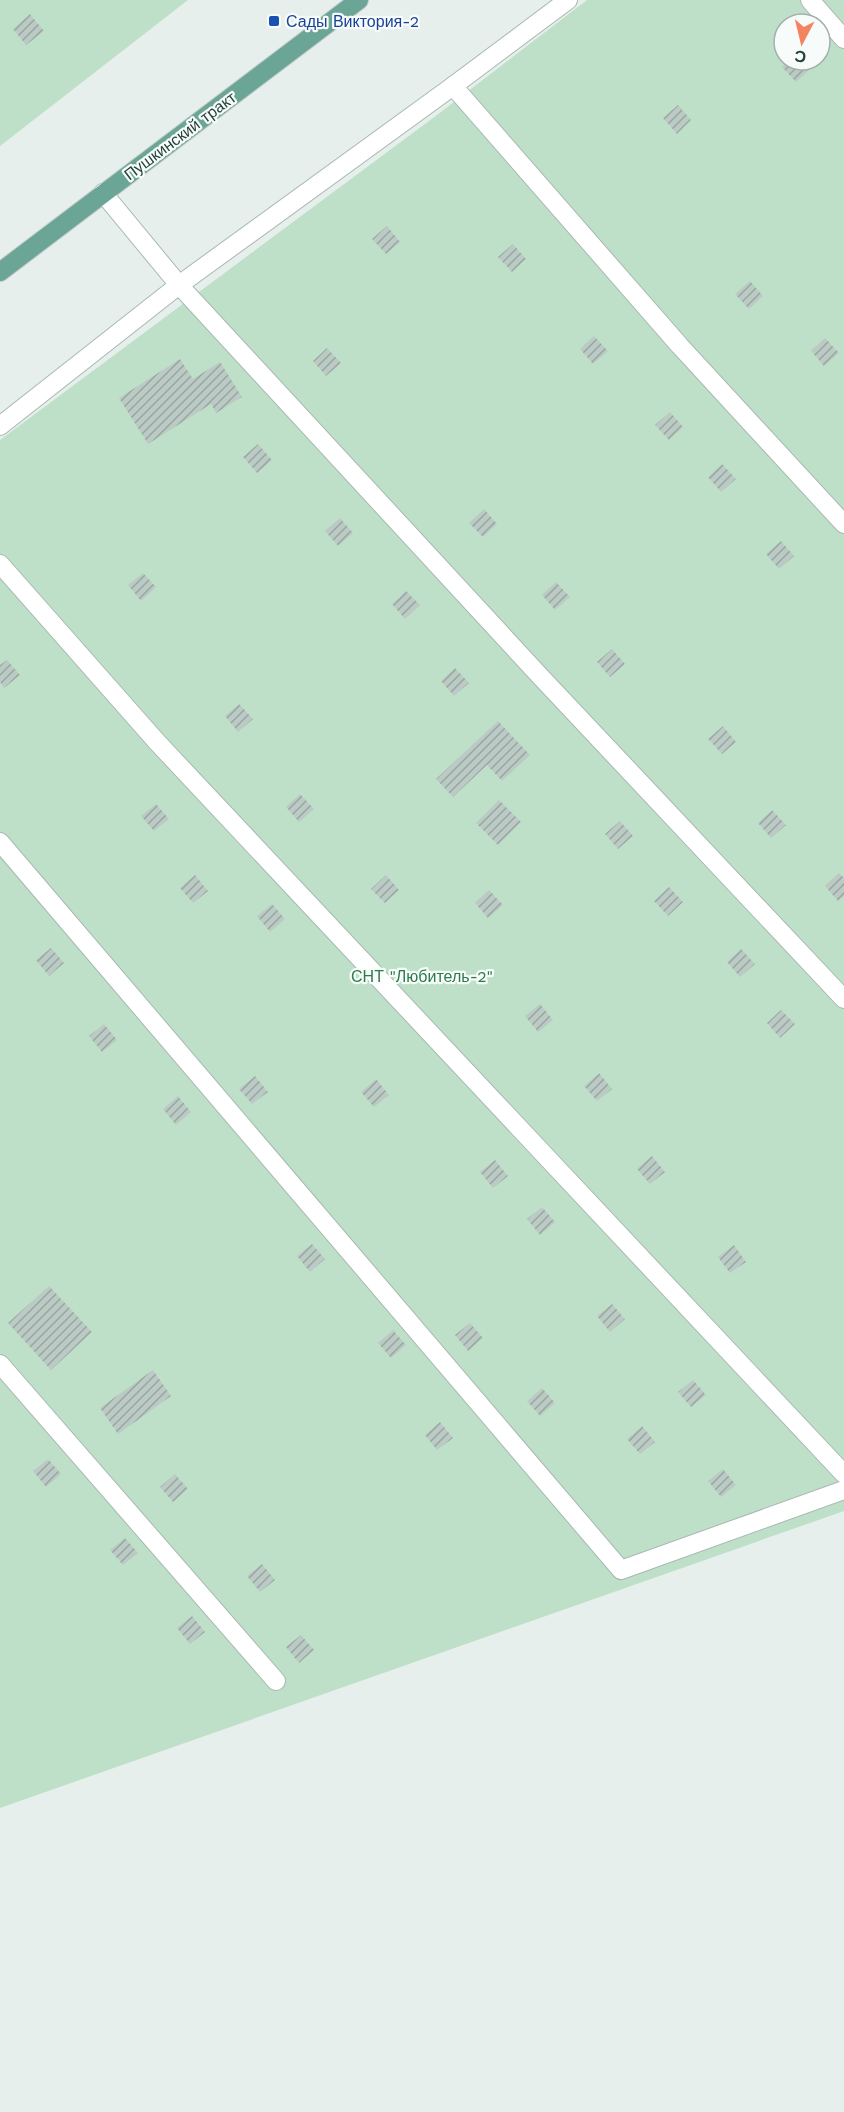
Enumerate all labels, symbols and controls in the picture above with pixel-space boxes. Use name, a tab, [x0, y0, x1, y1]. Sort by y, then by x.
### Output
place label: Сады Виктория-2	[286, 12, 419, 31]
north arrow	[772, 12, 832, 72]
marker: Сады Виктория-2	[267, 14, 281, 28]
text: С	[793, 46, 807, 67]
street label: Пушкинский тракт	[120, 87, 240, 184]
park label: СНТ "Любитель-2"	[351, 967, 493, 986]

